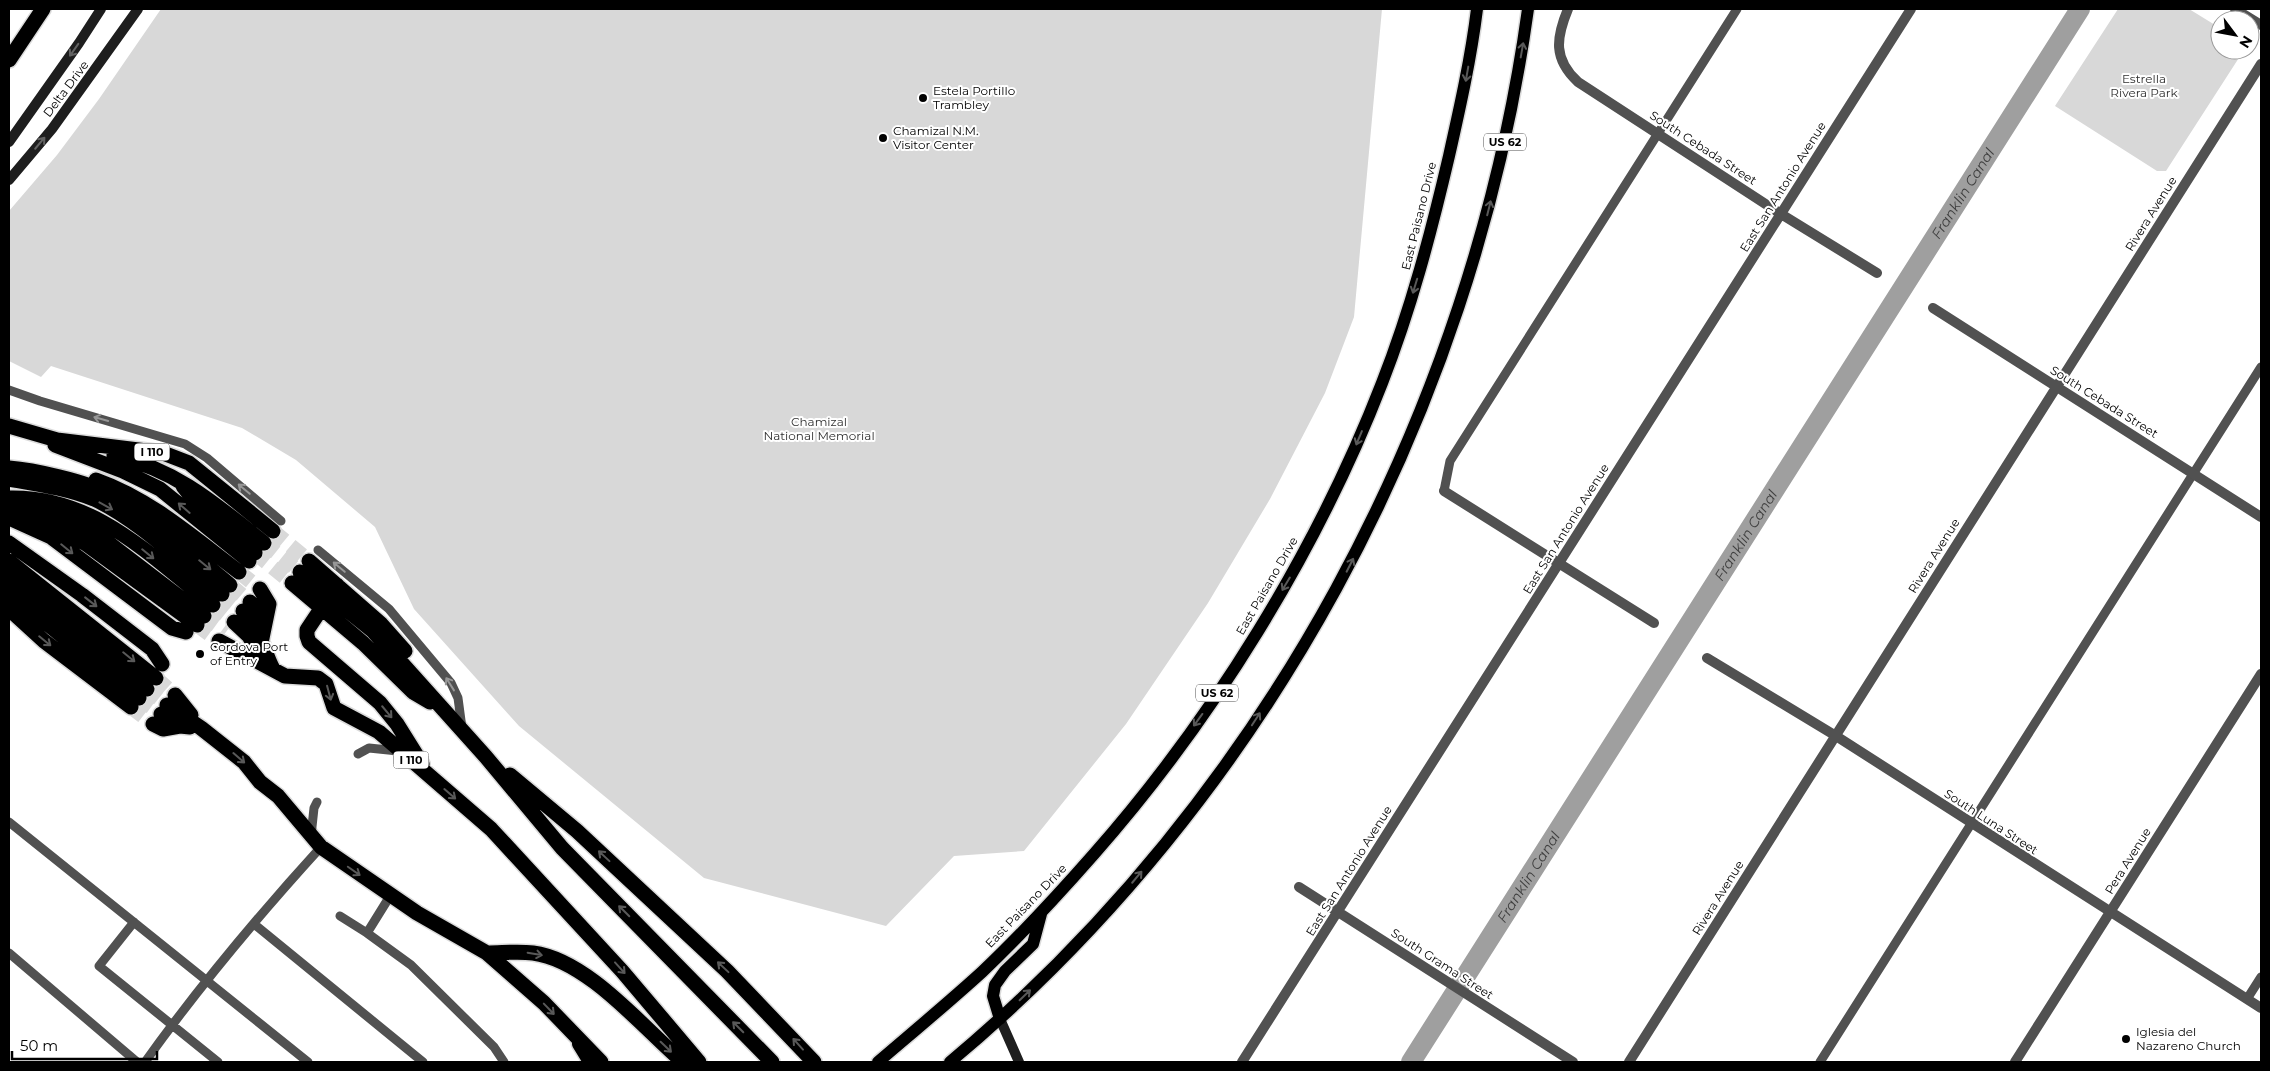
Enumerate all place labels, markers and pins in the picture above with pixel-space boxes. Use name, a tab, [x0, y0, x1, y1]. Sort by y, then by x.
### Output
place label: Estela Portillo Trambley	[933, 83, 1015, 112]
marker: Estela Portillo Trambley	[917, 92, 929, 104]
place label: Chamizal N.M. Visitor Center	[893, 123, 979, 152]
marker: Chamizal N.M. Visitor Center	[877, 132, 889, 144]
place label: Cordova Port of Entry	[210, 639, 288, 668]
marker: Cordova Port of Entry	[194, 648, 206, 660]
place label: Iglesia del Nazareno Church	[2136, 1024, 2241, 1053]
marker: Iglesia del Nazareno Church	[2120, 1033, 2132, 1045]

